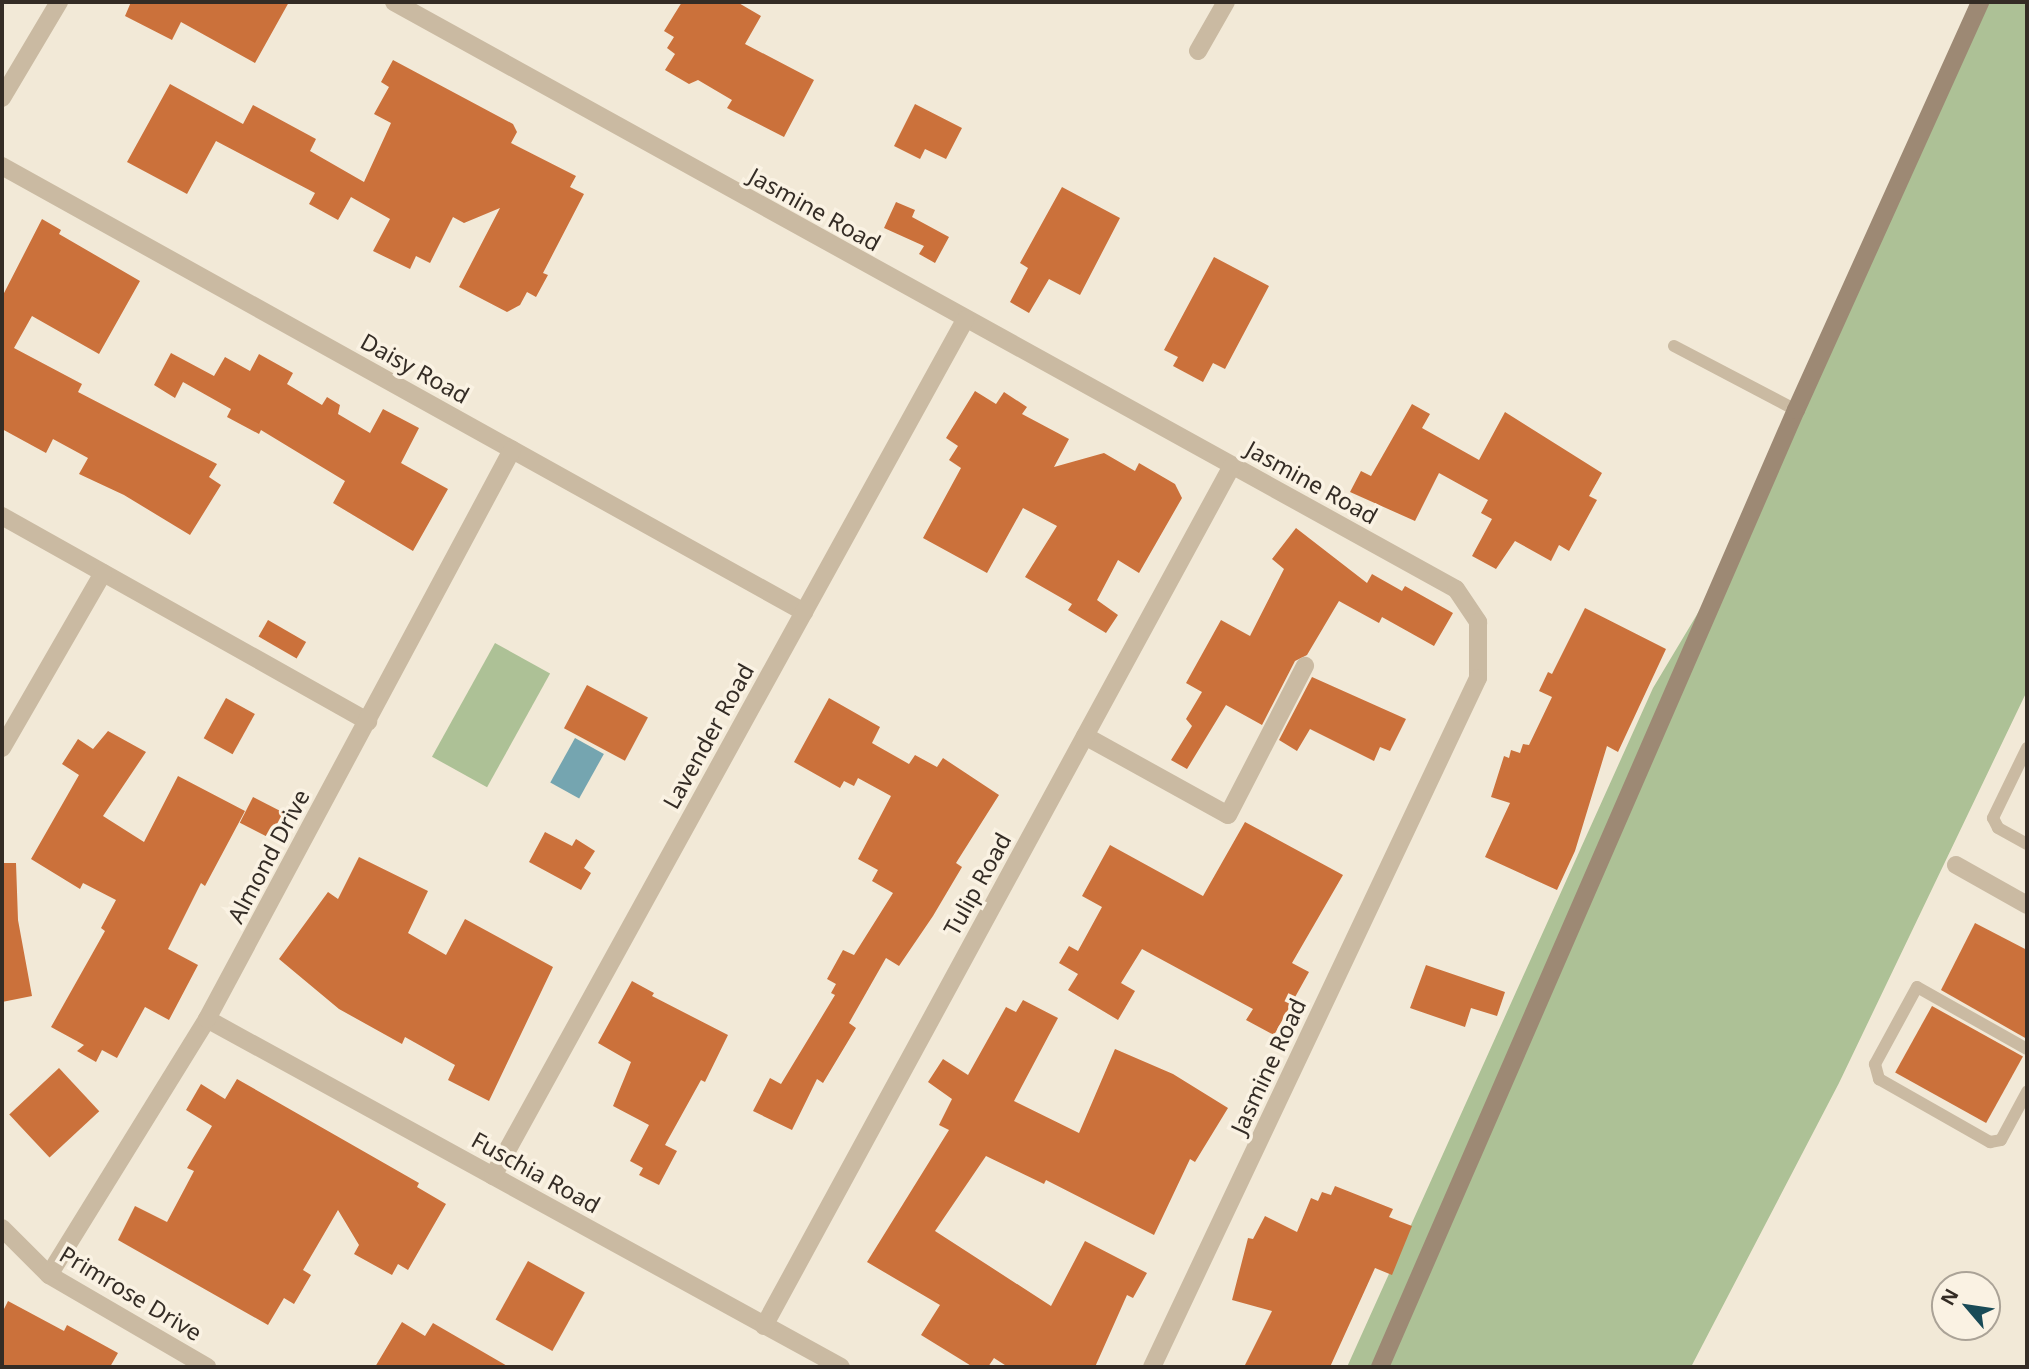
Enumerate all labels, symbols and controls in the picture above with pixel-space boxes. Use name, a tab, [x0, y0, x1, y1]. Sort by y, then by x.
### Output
street label: Jasmine Road	[744, 162, 886, 256]
street label: Daisy Road	[356, 327, 474, 409]
street label: Jasmine Road	[1241, 435, 1383, 529]
street label: Lavender Road	[657, 659, 759, 813]
street label: Almond Drive	[221, 785, 315, 927]
street label: Tulip Road	[938, 828, 1016, 940]
street label: Jasmine Road	[1225, 994, 1311, 1138]
street label: Fuschia Road	[467, 1125, 605, 1219]
street label: Primrose Drive	[55, 1240, 207, 1346]
north arrow	[1931, 1271, 2001, 1341]
text: N	[1934, 1284, 1964, 1310]

